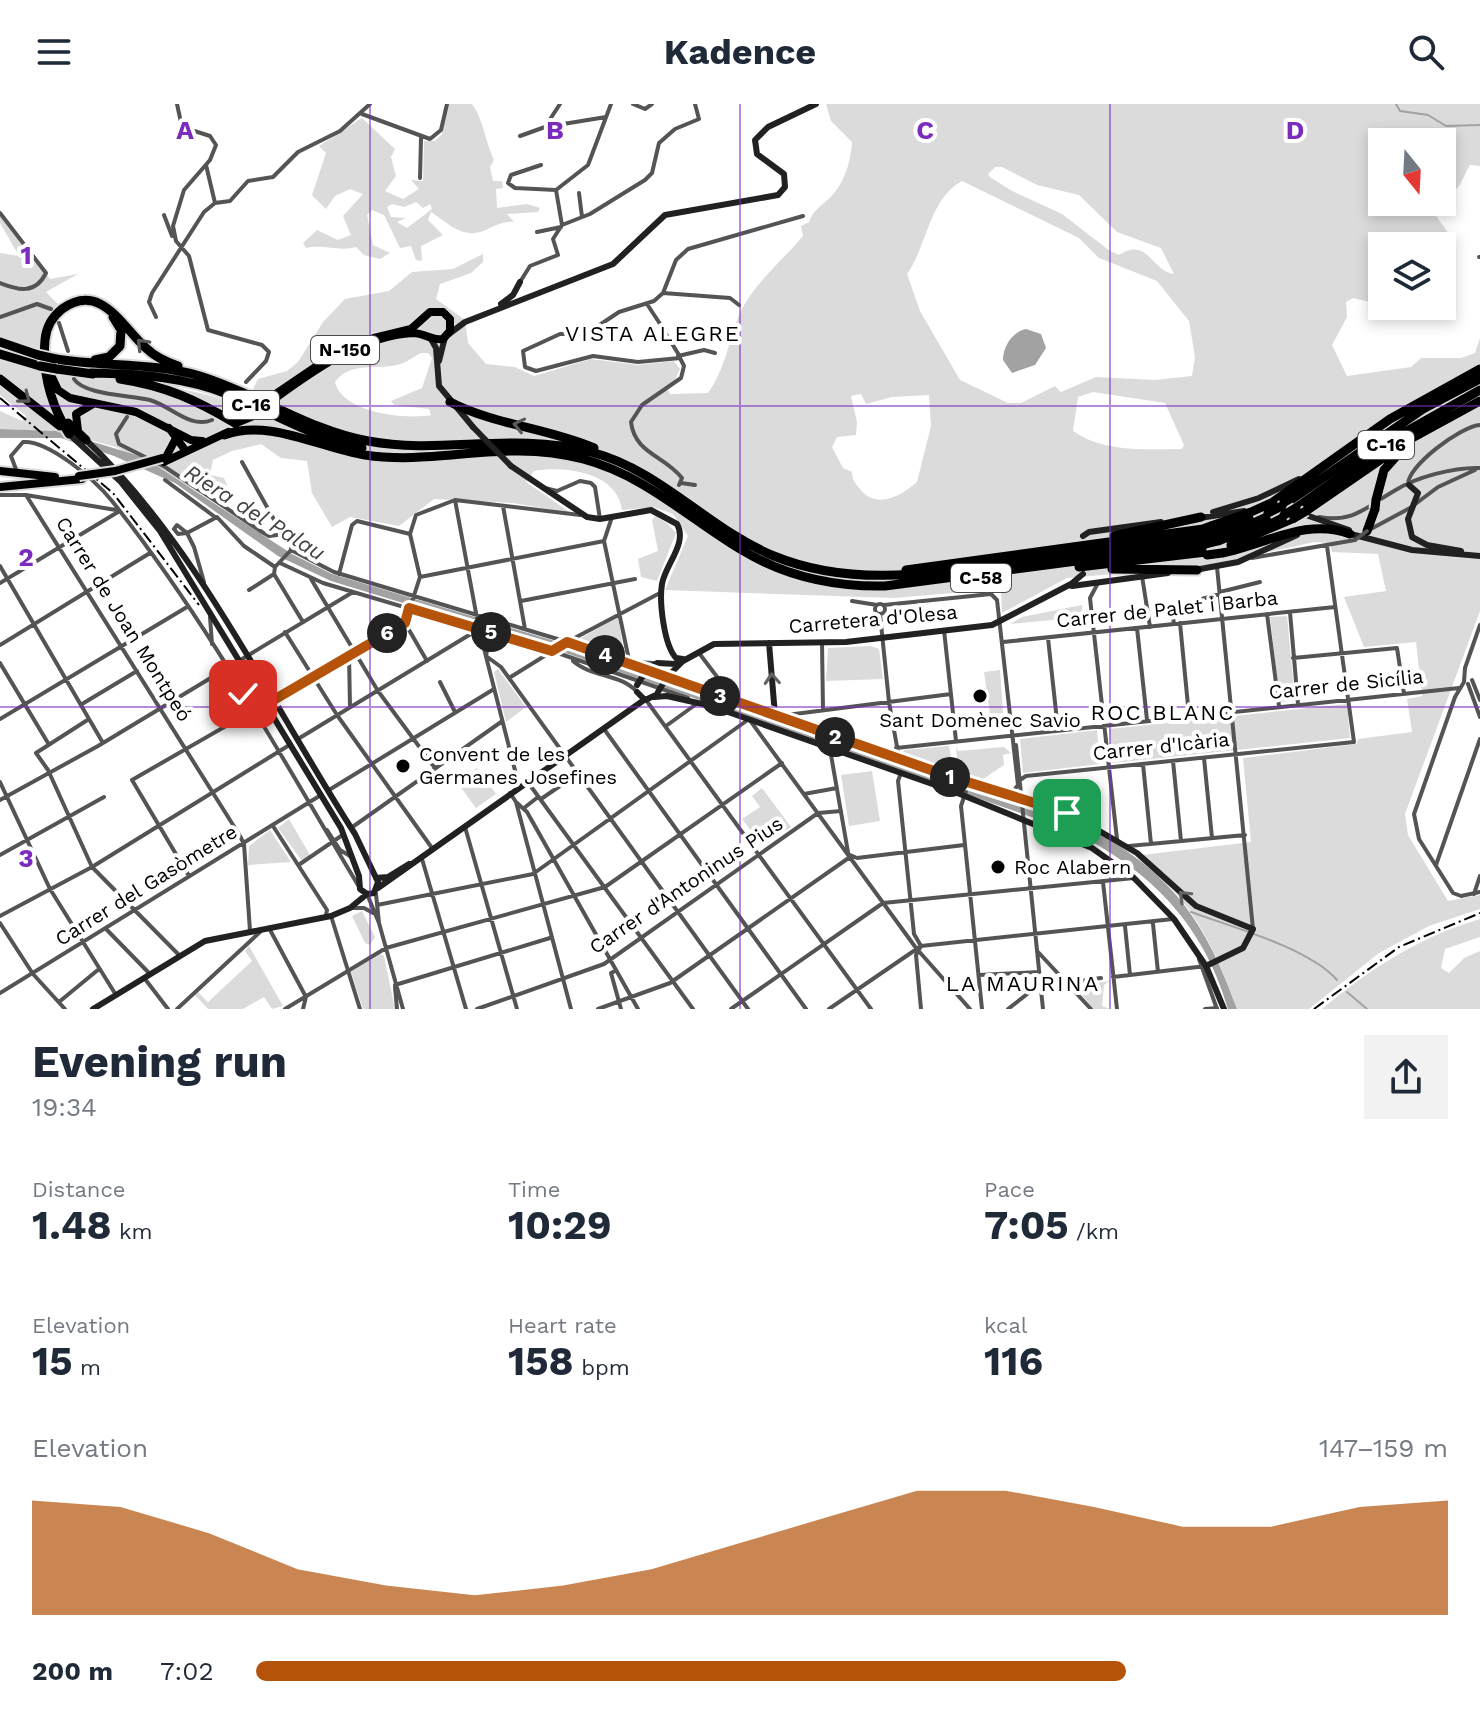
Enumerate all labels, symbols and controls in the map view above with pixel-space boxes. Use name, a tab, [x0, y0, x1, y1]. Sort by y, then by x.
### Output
icon: menu	[32, 30, 76, 74]
icon: search	[1404, 30, 1448, 74]
text: Kadence	[664, 31, 816, 73]
text: A	[176, 115, 194, 145]
text: B	[546, 115, 564, 145]
text: C	[916, 115, 934, 145]
text: D	[1286, 115, 1304, 145]
north arrow	[1368, 128, 1456, 216]
map controls	[1368, 128, 1456, 320]
button: layers	[1368, 232, 1456, 320]
text: 1	[20, 240, 32, 270]
district label: VISTA ALEGRE	[565, 321, 741, 346]
road number: N-150	[311, 336, 379, 364]
one-way arrow	[137, 339, 152, 353]
one-way arrow	[16, 388, 31, 402]
road number: C-16	[223, 391, 279, 419]
one-way arrow	[513, 418, 527, 435]
road number: C-16	[1358, 431, 1414, 459]
water label: Riera del Palau	[180, 459, 329, 566]
street label: Carrer de Joan Montpeó	[51, 512, 197, 726]
text: 2	[18, 542, 34, 572]
road number: C-58	[951, 564, 1011, 592]
street label: Carrer de Palet i Barba	[1055, 585, 1279, 633]
street label: Carretera d'Olesa	[788, 600, 958, 638]
pin: 5	[471, 612, 511, 652]
pin: 6	[367, 613, 407, 653]
text: 5	[485, 619, 497, 644]
text: 6	[380, 620, 394, 645]
pin: 4	[585, 635, 625, 675]
text: 4	[598, 642, 612, 667]
pin	[209, 660, 277, 728]
street label: Carrer de Sicília	[1268, 664, 1424, 704]
icon: check	[221, 672, 265, 716]
one-way arrow	[764, 672, 781, 685]
pin: 3	[700, 676, 740, 716]
text: 3	[713, 683, 727, 708]
marker: Sant Domènec Savio	[971, 687, 989, 705]
district label: ROC BLANC	[1091, 700, 1235, 725]
place label: Sant Domènec Savio	[879, 708, 1081, 732]
pin: 2	[815, 717, 855, 757]
text: 2	[828, 724, 842, 749]
street label: Carrer d'Icària	[1091, 727, 1231, 765]
place label: Convent de les Germanes Josefines	[419, 742, 617, 789]
marker: Convent de les Germanes Josefines	[394, 757, 412, 775]
pin: 1	[930, 757, 970, 797]
text: 1	[945, 764, 955, 789]
pin	[1033, 779, 1101, 847]
icon: arrive	[1045, 791, 1089, 835]
street label: Carrer d'Antoninus Pius	[585, 811, 787, 959]
street label: Carrer del Gasòmetre	[51, 819, 241, 951]
text: 3	[18, 843, 34, 873]
place label: Roc Alabern	[1014, 855, 1131, 879]
marker: Roc Alabern	[989, 858, 1007, 876]
one-way arrow	[1179, 890, 1193, 905]
district label: LA MAURINA	[946, 971, 1100, 996]
button: share	[1364, 1035, 1448, 1119]
text: Evening run	[32, 1036, 287, 1088]
text: 19:34	[32, 1092, 97, 1122]
text: Distance	[32, 1177, 126, 1202]
text: Time	[508, 1177, 560, 1202]
text: Pace	[984, 1177, 1035, 1202]
text: 1.48	[32, 1202, 112, 1249]
text: 10:29	[508, 1202, 612, 1249]
text: 7:05	[984, 1202, 1069, 1249]
text: km	[112, 1219, 153, 1244]
text: /km	[1069, 1219, 1119, 1244]
text: Elevation	[32, 1313, 130, 1338]
text: Heart rate	[508, 1313, 617, 1338]
text: kcal	[984, 1313, 1028, 1338]
text: 15	[32, 1338, 73, 1385]
text: 158	[508, 1338, 574, 1385]
text: 116	[984, 1338, 1043, 1385]
text: m	[73, 1355, 101, 1380]
text: bpm	[574, 1355, 630, 1380]
text: Elevation	[32, 1433, 148, 1463]
text: 147–159 m	[1319, 1433, 1448, 1463]
text: 200 m	[32, 1656, 113, 1686]
text: 7:02	[160, 1656, 214, 1686]

